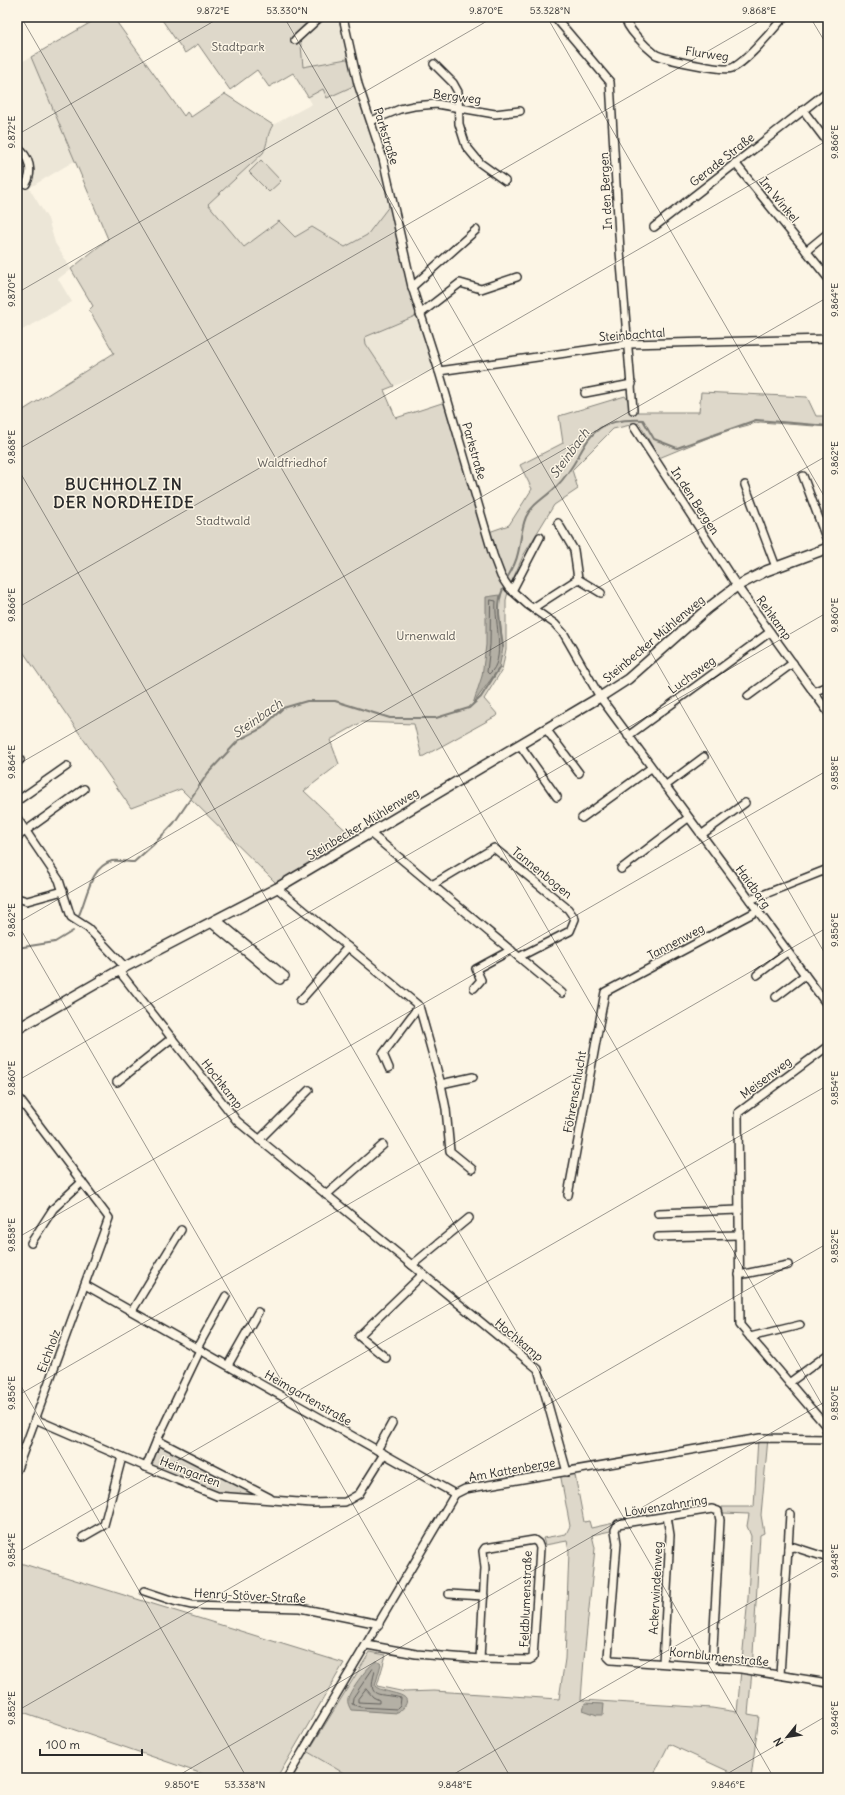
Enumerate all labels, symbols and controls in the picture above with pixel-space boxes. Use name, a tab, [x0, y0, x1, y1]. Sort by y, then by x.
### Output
text: 9.872°E	[197, 4, 230, 17]
text: 53.330°N	[266, 4, 308, 17]
text: 9.870°E	[469, 4, 503, 17]
text: 53.328°N	[530, 4, 570, 17]
text: 9.868°E	[742, 4, 776, 17]
park label: Stadtpark	[211, 39, 265, 54]
street label: Flurweg	[684, 43, 730, 64]
street label: Bergweg	[432, 86, 482, 107]
street label: Parkstraße	[371, 105, 402, 166]
text: 9.872°E	[5, 115, 18, 148]
text: 9.866°E	[828, 125, 841, 159]
street label: Gerade Straße	[686, 130, 757, 190]
street label: In den Bergen	[596, 152, 615, 230]
street label: Im Winkel	[756, 174, 802, 225]
text: 9.870°E	[5, 273, 18, 307]
text: 9.864°E	[828, 283, 841, 317]
street label: Steinbachtal	[598, 325, 666, 344]
street label: Parkstraße	[459, 420, 490, 481]
water label: Steinbach	[546, 425, 593, 481]
text: 9.868°E	[5, 430, 18, 464]
text: 9.862°E	[828, 441, 841, 475]
park label: Waldfriedhof	[257, 455, 328, 470]
street label: In den Bergen	[668, 464, 723, 537]
district label: BUCHHOLZ IN DER NORDHEIDE	[53, 474, 195, 512]
park label: Stadtwald	[196, 513, 250, 528]
text: 9.866°E	[5, 588, 18, 622]
street label: Steinbecker Mühlenweg	[600, 592, 708, 686]
street label: Rehkamp	[753, 593, 796, 643]
text: 9.860°E	[828, 597, 841, 632]
park label: Urnenwald	[396, 628, 456, 643]
street label: Luchsweg	[665, 653, 718, 697]
water label: Steinbach	[229, 695, 286, 742]
text: 9.864°E	[5, 745, 18, 779]
text: 9.858°E	[828, 756, 841, 790]
street label: Steinbecker Mühlenweg	[304, 784, 422, 863]
street label: Tannenbogen	[509, 844, 575, 901]
street label: Haidbarg	[733, 862, 774, 911]
text: 9.862°E	[5, 903, 18, 937]
text: 9.856°E	[828, 913, 841, 947]
street label: Tannenweg	[645, 920, 707, 963]
street label: Föhrenschlucht	[560, 1050, 589, 1134]
street label: Meisenweg	[737, 1053, 794, 1102]
street label: Hochkamp	[198, 1056, 246, 1112]
text: 9.860°E	[5, 1060, 18, 1095]
text: 9.854°E	[828, 1071, 841, 1105]
text: 9.858°E	[5, 1218, 18, 1252]
text: 9.852°E	[828, 1229, 841, 1263]
street label: Hochkamp	[492, 1315, 547, 1364]
street label: Eichholz	[34, 1327, 63, 1374]
street label: Heimgartenstraße	[262, 1367, 354, 1429]
text: 9.856°E	[5, 1376, 18, 1410]
text: 9.850°E	[828, 1385, 841, 1420]
street label: Heimgarten	[158, 1453, 223, 1490]
street label: Am Kattenberge	[467, 1455, 556, 1485]
street label: Löwenzahnring	[623, 1492, 708, 1519]
text: 9.854°E	[5, 1533, 18, 1567]
street label: Ackerwindenweg	[646, 1541, 665, 1635]
text: 9.848°E	[828, 1544, 841, 1578]
street label: Feldblumenstraße	[516, 1550, 535, 1648]
street label: Henry-Stöver-Straße	[194, 1585, 306, 1606]
street label: Kornblumenstraße	[668, 1644, 770, 1669]
text: 9.852°E	[5, 1691, 18, 1725]
text: 9.846°E	[828, 1701, 841, 1735]
north arrow	[767, 1717, 807, 1757]
scale bar	[40, 1731, 142, 1757]
text: N	[770, 1735, 786, 1749]
text: 100 m	[46, 1737, 80, 1752]
text: 9.850°E	[165, 1778, 200, 1791]
text: 53.338°N	[225, 1778, 265, 1791]
text: 9.848°E	[438, 1778, 472, 1791]
text: 9.846°E	[711, 1778, 745, 1791]

